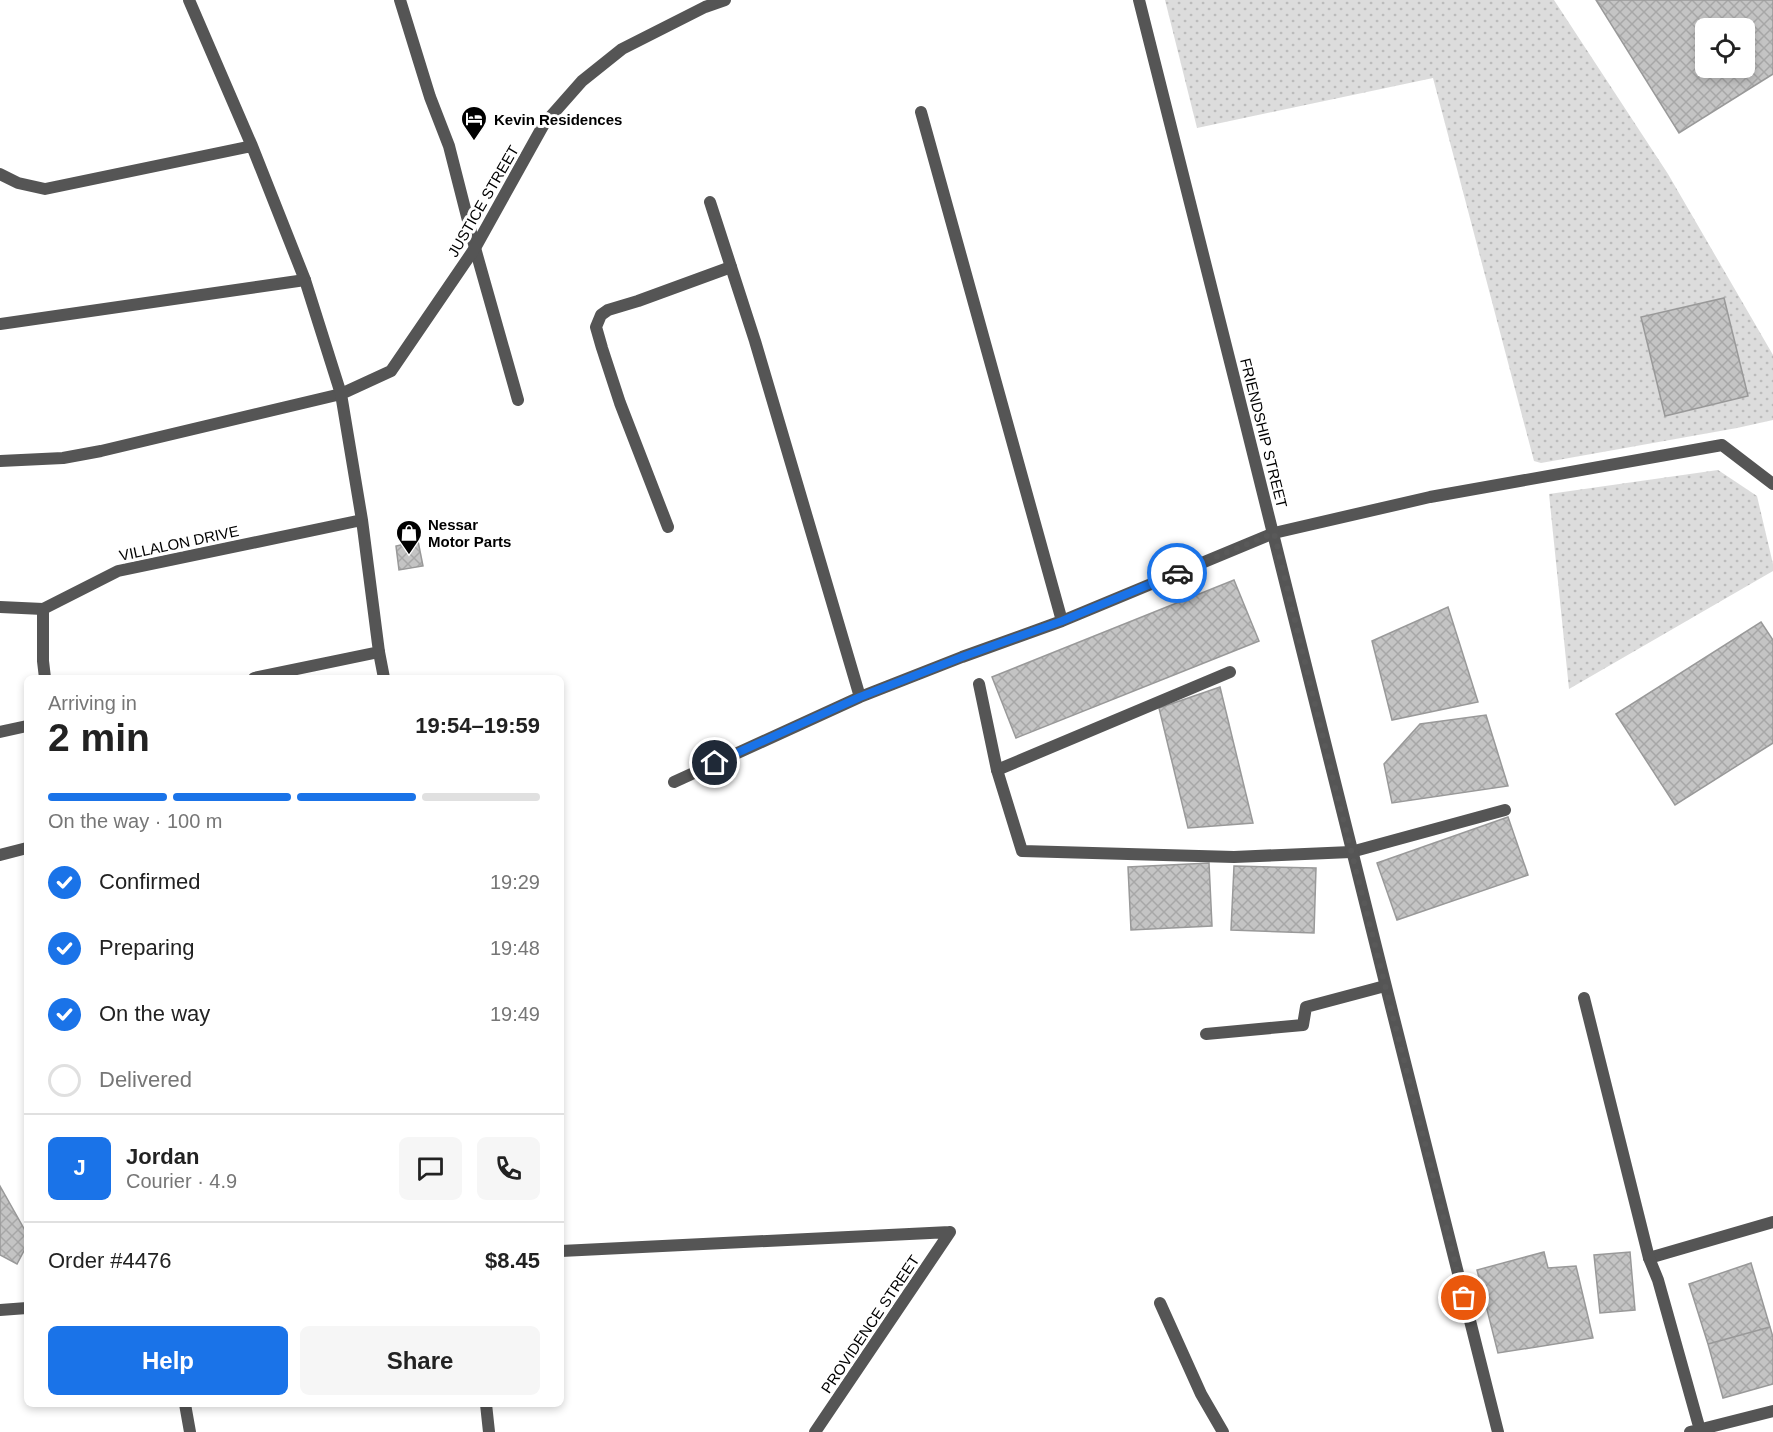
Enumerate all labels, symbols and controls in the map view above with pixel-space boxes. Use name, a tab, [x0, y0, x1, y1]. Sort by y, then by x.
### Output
map controls	[1695, 18, 1755, 78]
button: locate	[1695, 18, 1755, 78]
hotel icon: Kevin Residences	[459, 104, 489, 142]
place label: Kevin Residences	[494, 111, 622, 128]
street label: JUSTICE STREET	[444, 142, 522, 260]
street label: FRIENDSHIP STREET	[1237, 356, 1291, 510]
place label: Nessar Motor Parts	[428, 516, 511, 550]
shop icon: Nessar Motor Parts	[394, 518, 424, 556]
street label: VILLALON DRIVE	[118, 522, 240, 564]
courier	[1147, 543, 1207, 603]
icon: car	[1161, 557, 1194, 590]
text: Arriving in	[48, 692, 137, 714]
text: 19:54–19:59	[415, 713, 540, 738]
text: 2 min	[48, 716, 150, 759]
pin	[689, 737, 740, 788]
icon: home	[698, 746, 731, 779]
text: On the way · 100 m	[48, 810, 223, 832]
icon: check	[48, 866, 81, 899]
text: Confirmed	[99, 869, 200, 894]
text: 19:29	[490, 871, 540, 893]
icon: check	[48, 932, 81, 965]
text: Preparing	[99, 935, 194, 960]
text: 19:48	[490, 937, 540, 959]
icon: check	[48, 998, 81, 1031]
text: On the way	[99, 1001, 210, 1026]
text: 19:49	[490, 1003, 540, 1025]
text: Delivered	[99, 1067, 192, 1092]
button: chat	[399, 1137, 462, 1200]
button: phone	[477, 1137, 540, 1200]
text: Jordan	[126, 1144, 199, 1169]
text: J	[73, 1155, 86, 1180]
text: Courier · 4.9	[126, 1170, 237, 1192]
text: Order #4476	[48, 1248, 172, 1273]
text: $8.45	[485, 1248, 540, 1273]
street label: PROVIDENCE STREET	[818, 1252, 922, 1396]
pin	[1438, 1272, 1489, 1323]
icon: bag	[1447, 1281, 1480, 1314]
button: Help	[48, 1326, 288, 1395]
button: Share	[300, 1326, 540, 1395]

